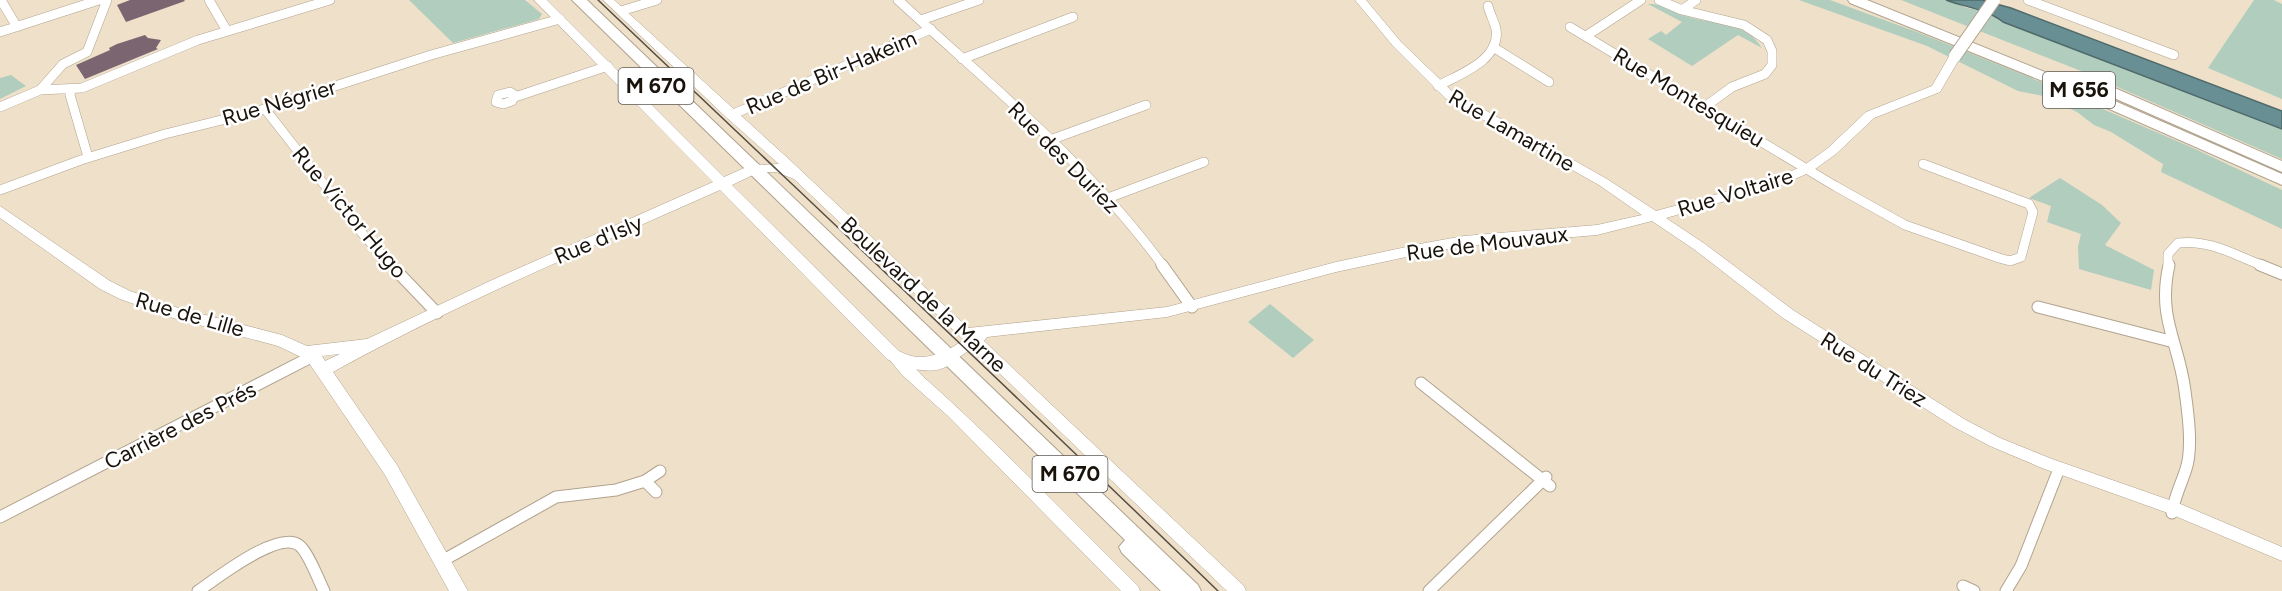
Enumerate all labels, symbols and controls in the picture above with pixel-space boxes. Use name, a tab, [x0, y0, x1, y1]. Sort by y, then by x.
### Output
street label: Rue de Bir-Hakeim	[742, 24, 921, 121]
street label: Rue Montesquieu	[1608, 42, 1769, 153]
road number: M 670	[618, 68, 694, 104]
road number: M 656	[2043, 72, 2115, 108]
street label: Rue Négrier	[219, 73, 340, 132]
street label: Rue Lamartine	[1444, 83, 1580, 177]
street label: Rue des Duriez	[1002, 96, 1125, 219]
street label: Rue Victor Hugo	[287, 141, 413, 284]
street label: Rue Voltaire	[1674, 162, 1796, 223]
street label: Rue d'Isly	[550, 209, 647, 270]
street label: Boulevard de la Marne	[835, 211, 1012, 378]
street label: Rue de Mouvaux	[1405, 220, 1570, 267]
street label: Rue de Lille	[132, 286, 247, 343]
street label: Rue du Triez	[1815, 326, 1932, 413]
street label: Carrière des Prés	[100, 376, 261, 475]
road number: M 670	[1032, 456, 1108, 492]

